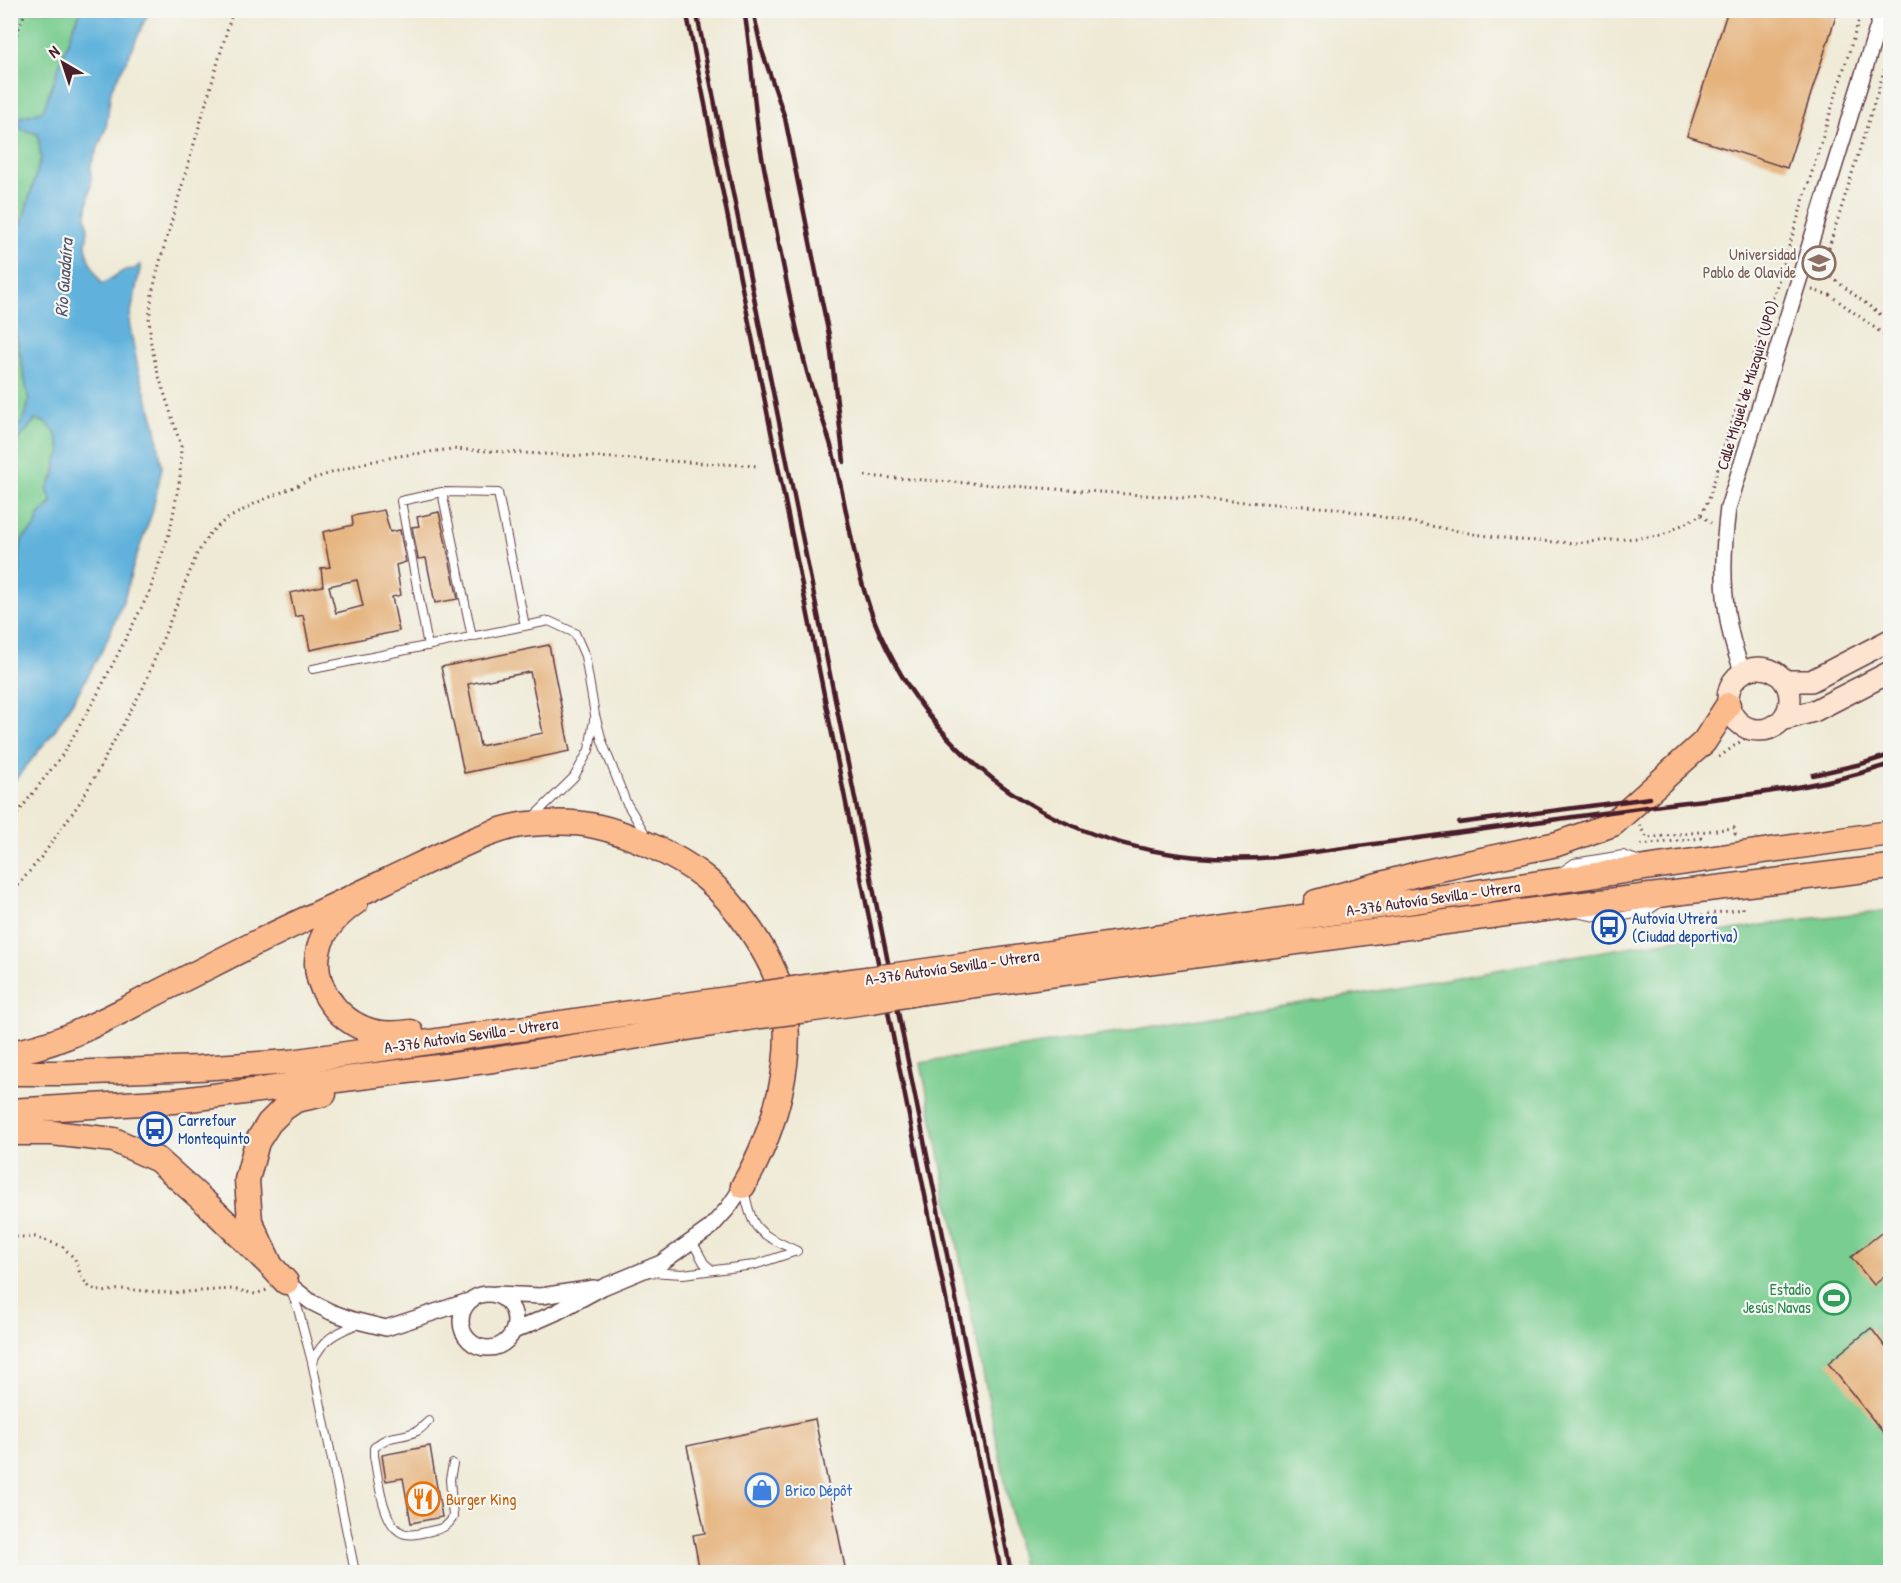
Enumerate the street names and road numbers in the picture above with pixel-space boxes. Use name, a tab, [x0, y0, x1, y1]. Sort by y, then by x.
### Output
street label: Calle Miguel de Múzquiz (UPO)	[1711, 297, 1783, 473]
street label: A-376 Autovía Sevilla - Utrera	[1345, 875, 1521, 921]
street label: A-376 Autovía Sevilla - Utrera	[864, 944, 1040, 990]
street label: A-376 Autovía Sevilla - Utrera	[383, 1012, 559, 1058]

